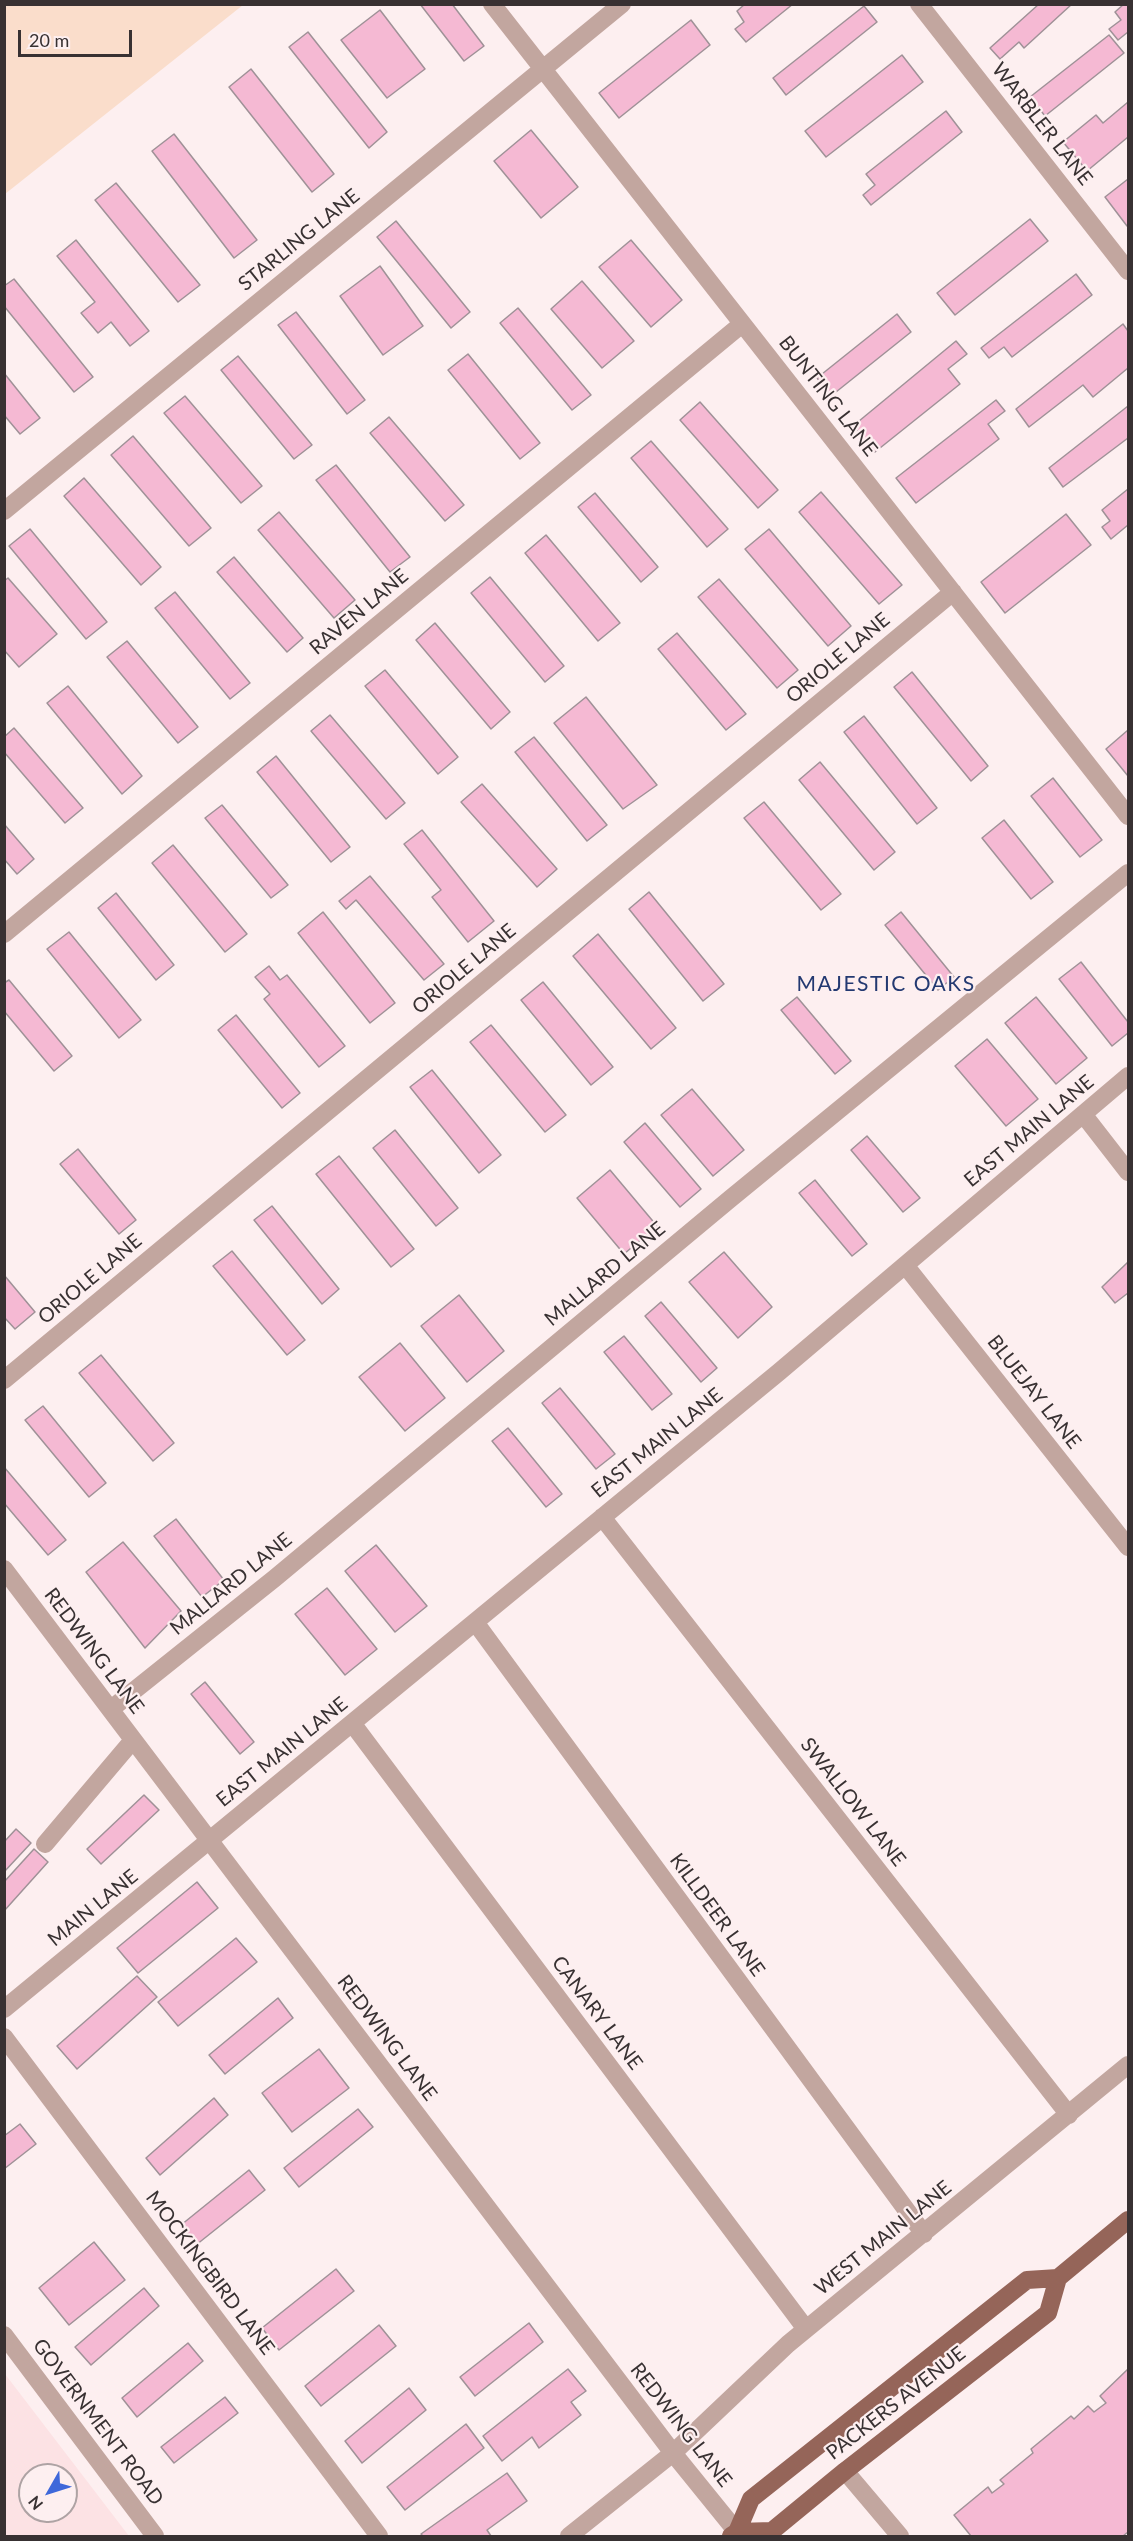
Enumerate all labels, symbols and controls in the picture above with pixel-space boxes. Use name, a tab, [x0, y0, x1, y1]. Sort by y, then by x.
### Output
scale bar	[21, 18, 135, 56]
text: 20 m	[29, 29, 69, 51]
street label: WARBLER LANE	[987, 58, 1097, 190]
street label: STARLING LANE	[234, 184, 364, 296]
street label: BUNTING LANE	[774, 331, 882, 461]
street label: RAVEN LANE	[305, 564, 413, 660]
street label: ORIOLE LANE	[781, 608, 895, 708]
street label: ORIOLE LANE	[407, 919, 521, 1019]
district label: MAJESTIC OAKS	[796, 971, 976, 997]
street label: EAST MAIN LANE	[959, 1070, 1099, 1192]
street label: MALLARD LANE	[540, 1217, 670, 1331]
street label: ORIOLE LANE	[33, 1229, 147, 1329]
street label: BLUEJAY LANE	[982, 1330, 1086, 1454]
street label: EAST MAIN LANE	[587, 1383, 727, 1503]
street label: MALLARD LANE	[165, 1528, 297, 1640]
street label: REDWING LANE	[39, 1583, 149, 1719]
street label: EAST MAIN LANE	[212, 1692, 352, 1812]
street label: SWALLOW LANE	[795, 1733, 911, 1871]
street label: KILLDEER LANE	[664, 1849, 770, 1981]
street label: MAIN LANE	[43, 1864, 143, 1952]
street label: CANARY LANE	[547, 1952, 647, 2074]
street label: REDWING LANE	[332, 1970, 442, 2106]
street label: WEST MAIN LANE	[810, 2176, 956, 2300]
street label: MOCKINGBIRD LANE	[141, 2186, 279, 2360]
street label: GOVERNMENT ROAD	[28, 2334, 168, 2510]
street label: PACKERS AVENUE	[822, 2341, 970, 2465]
street label: REDWING LANE	[625, 2358, 737, 2492]
north arrow	[18, 2463, 78, 2523]

